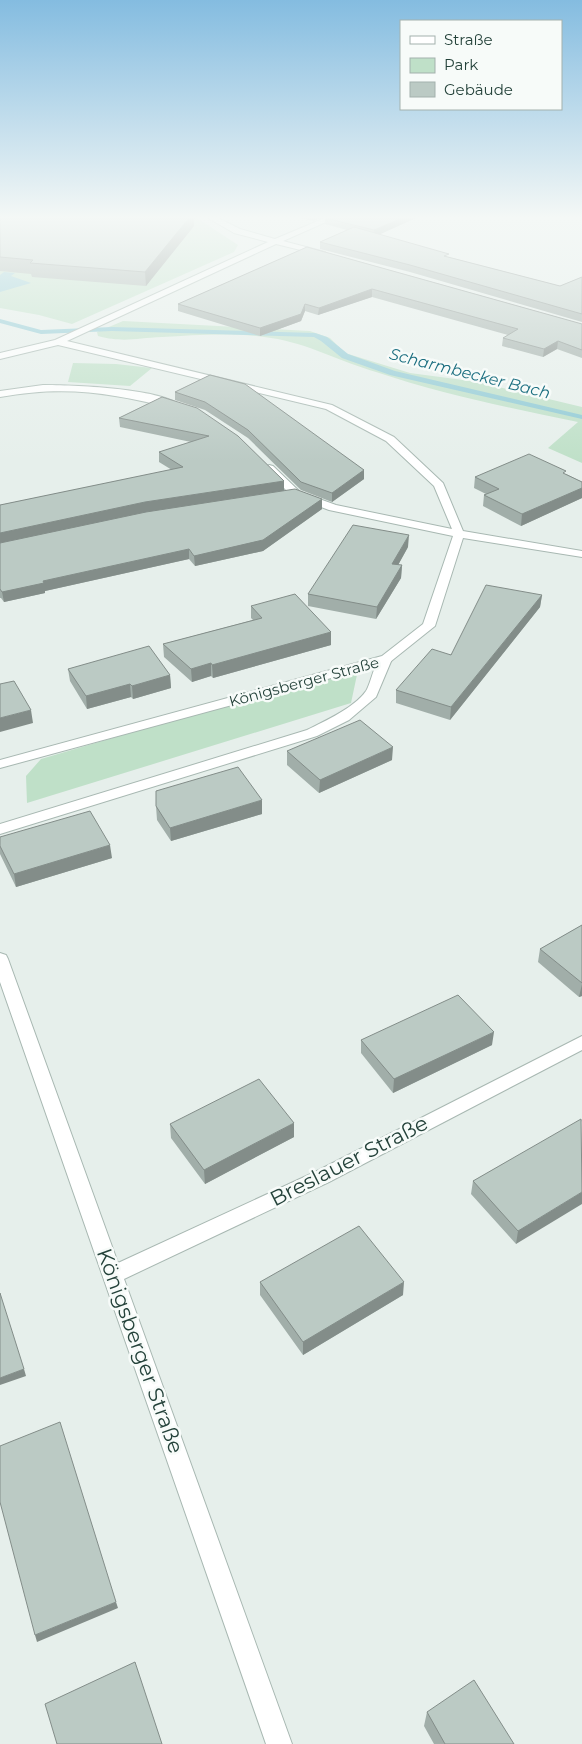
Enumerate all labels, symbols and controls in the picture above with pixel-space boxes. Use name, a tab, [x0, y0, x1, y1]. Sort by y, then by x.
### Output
legend	[400, 20, 562, 110]
text: Straße	[444, 30, 493, 49]
text: Park	[444, 55, 478, 74]
text: Gebäude	[444, 80, 513, 99]
water label: Scharmbecker Bach	[387, 344, 552, 403]
street label: Königsberger Straße	[227, 652, 381, 711]
street label: Breslauer Straße	[266, 1110, 432, 1211]
street label: Königsberger Straße	[92, 1245, 189, 1457]

